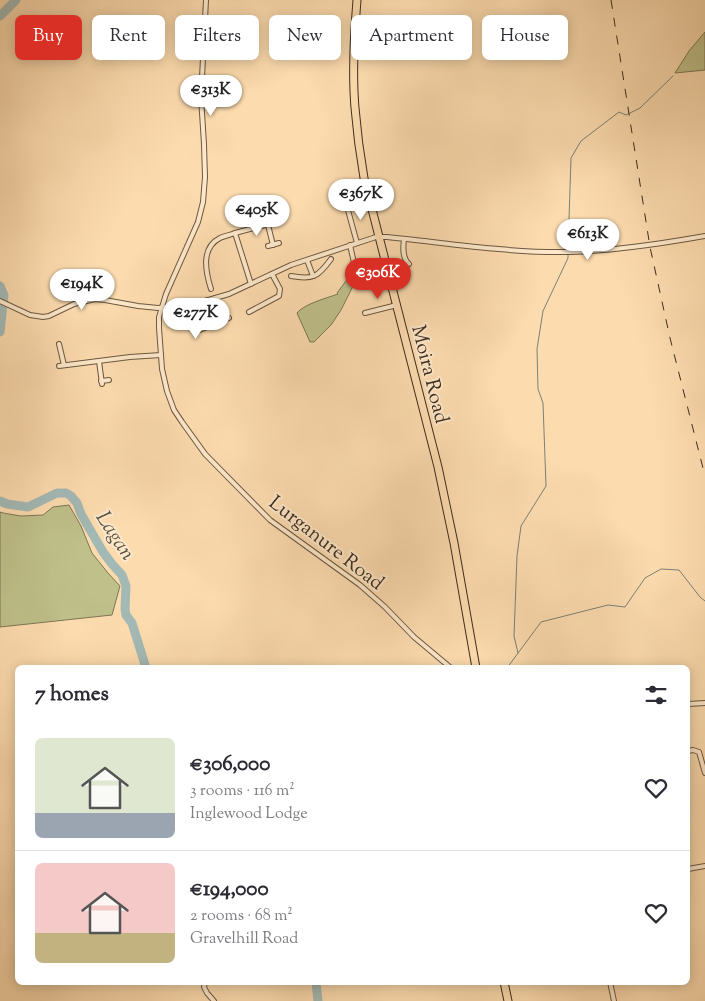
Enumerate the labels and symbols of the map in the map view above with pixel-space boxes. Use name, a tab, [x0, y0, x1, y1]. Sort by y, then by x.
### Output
pin: €313K	[176, 74, 246, 117]
pin: €367K	[326, 178, 396, 221]
pin: €405K	[222, 194, 292, 237]
pin: €613K	[553, 218, 623, 261]
pin: €306K	[343, 258, 413, 300]
pin: €194K	[47, 268, 117, 311]
pin: €277K	[161, 298, 231, 340]
street label: Moira Road	[402, 322, 455, 427]
street label: Lurganure Road	[262, 490, 389, 598]
water label: Lagan	[87, 506, 141, 567]

